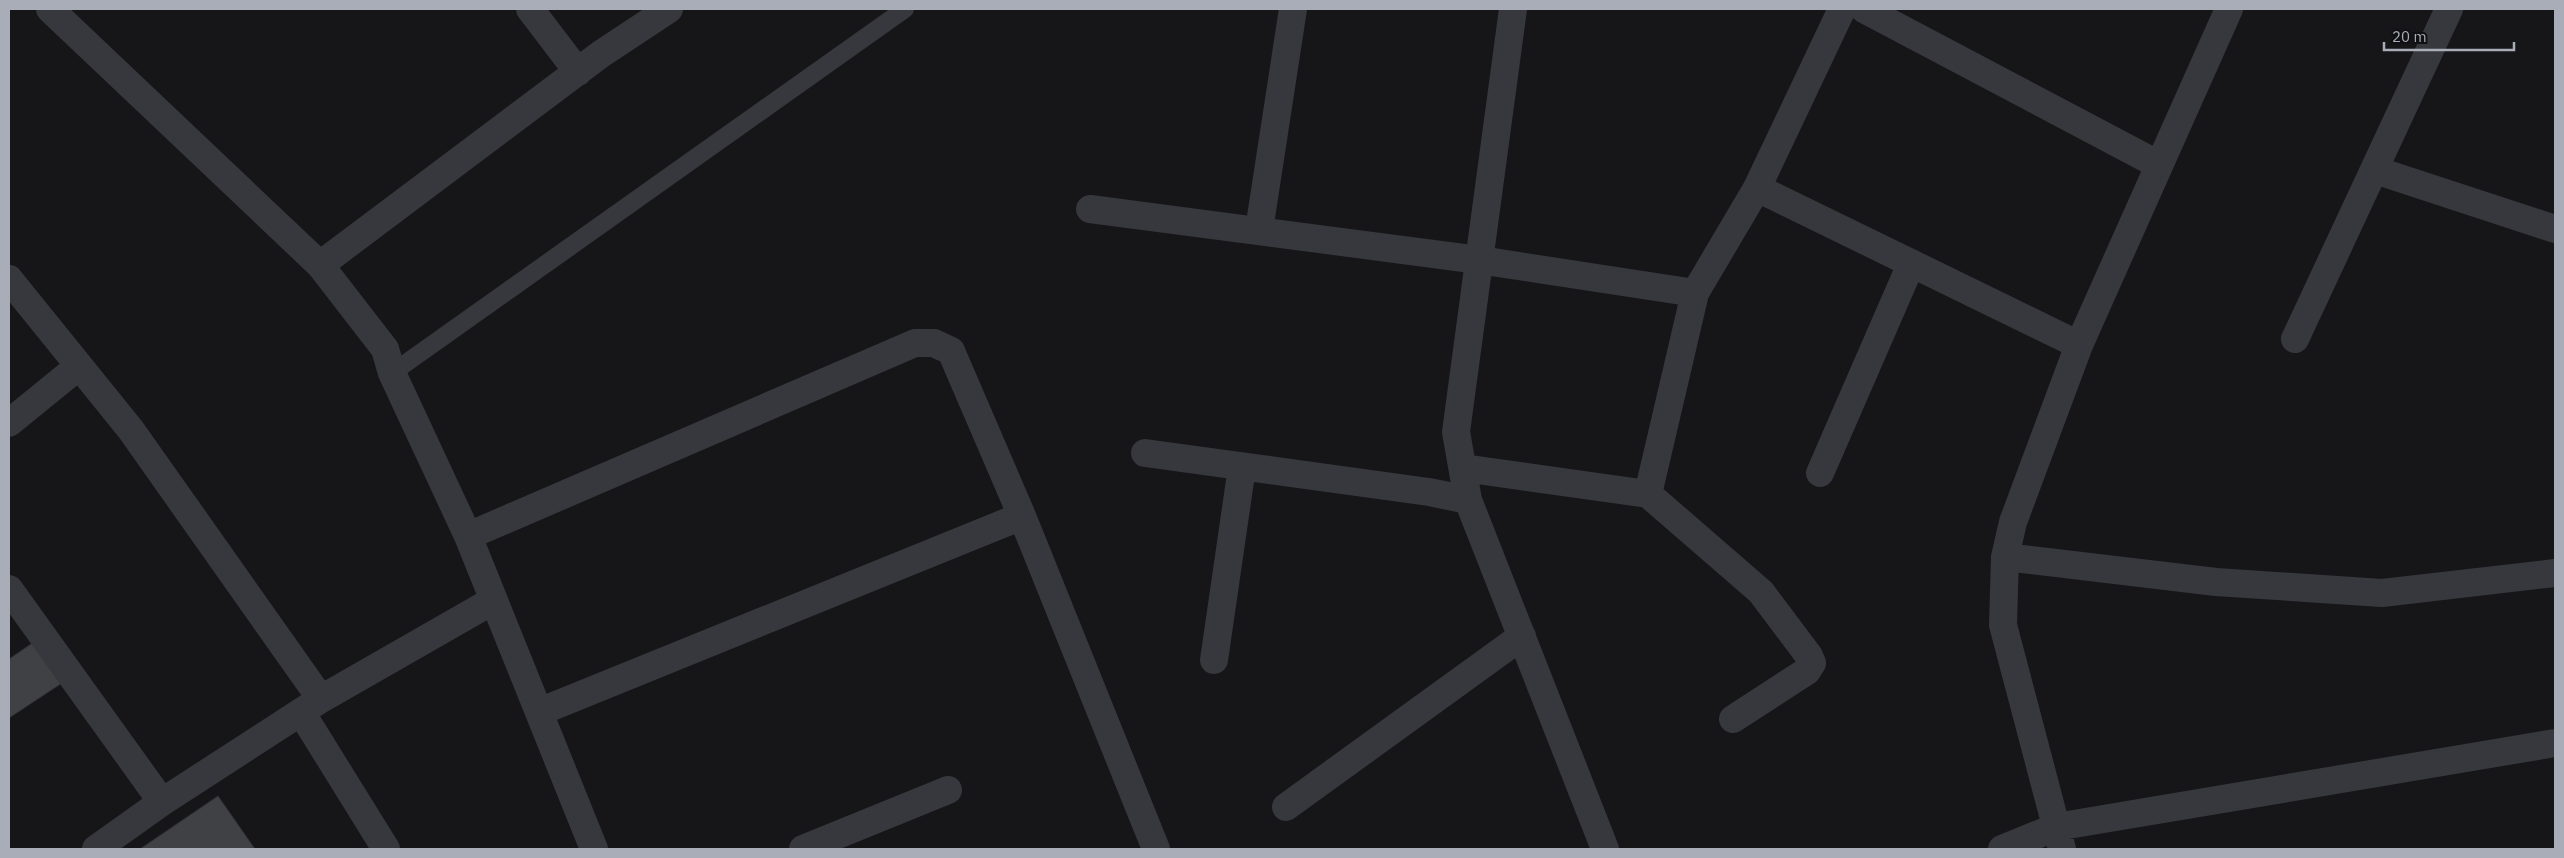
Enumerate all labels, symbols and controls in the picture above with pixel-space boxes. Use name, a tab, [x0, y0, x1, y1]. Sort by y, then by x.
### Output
scale bar	[2384, 20, 2514, 52]
text: 20 m	[2392, 27, 2427, 46]

